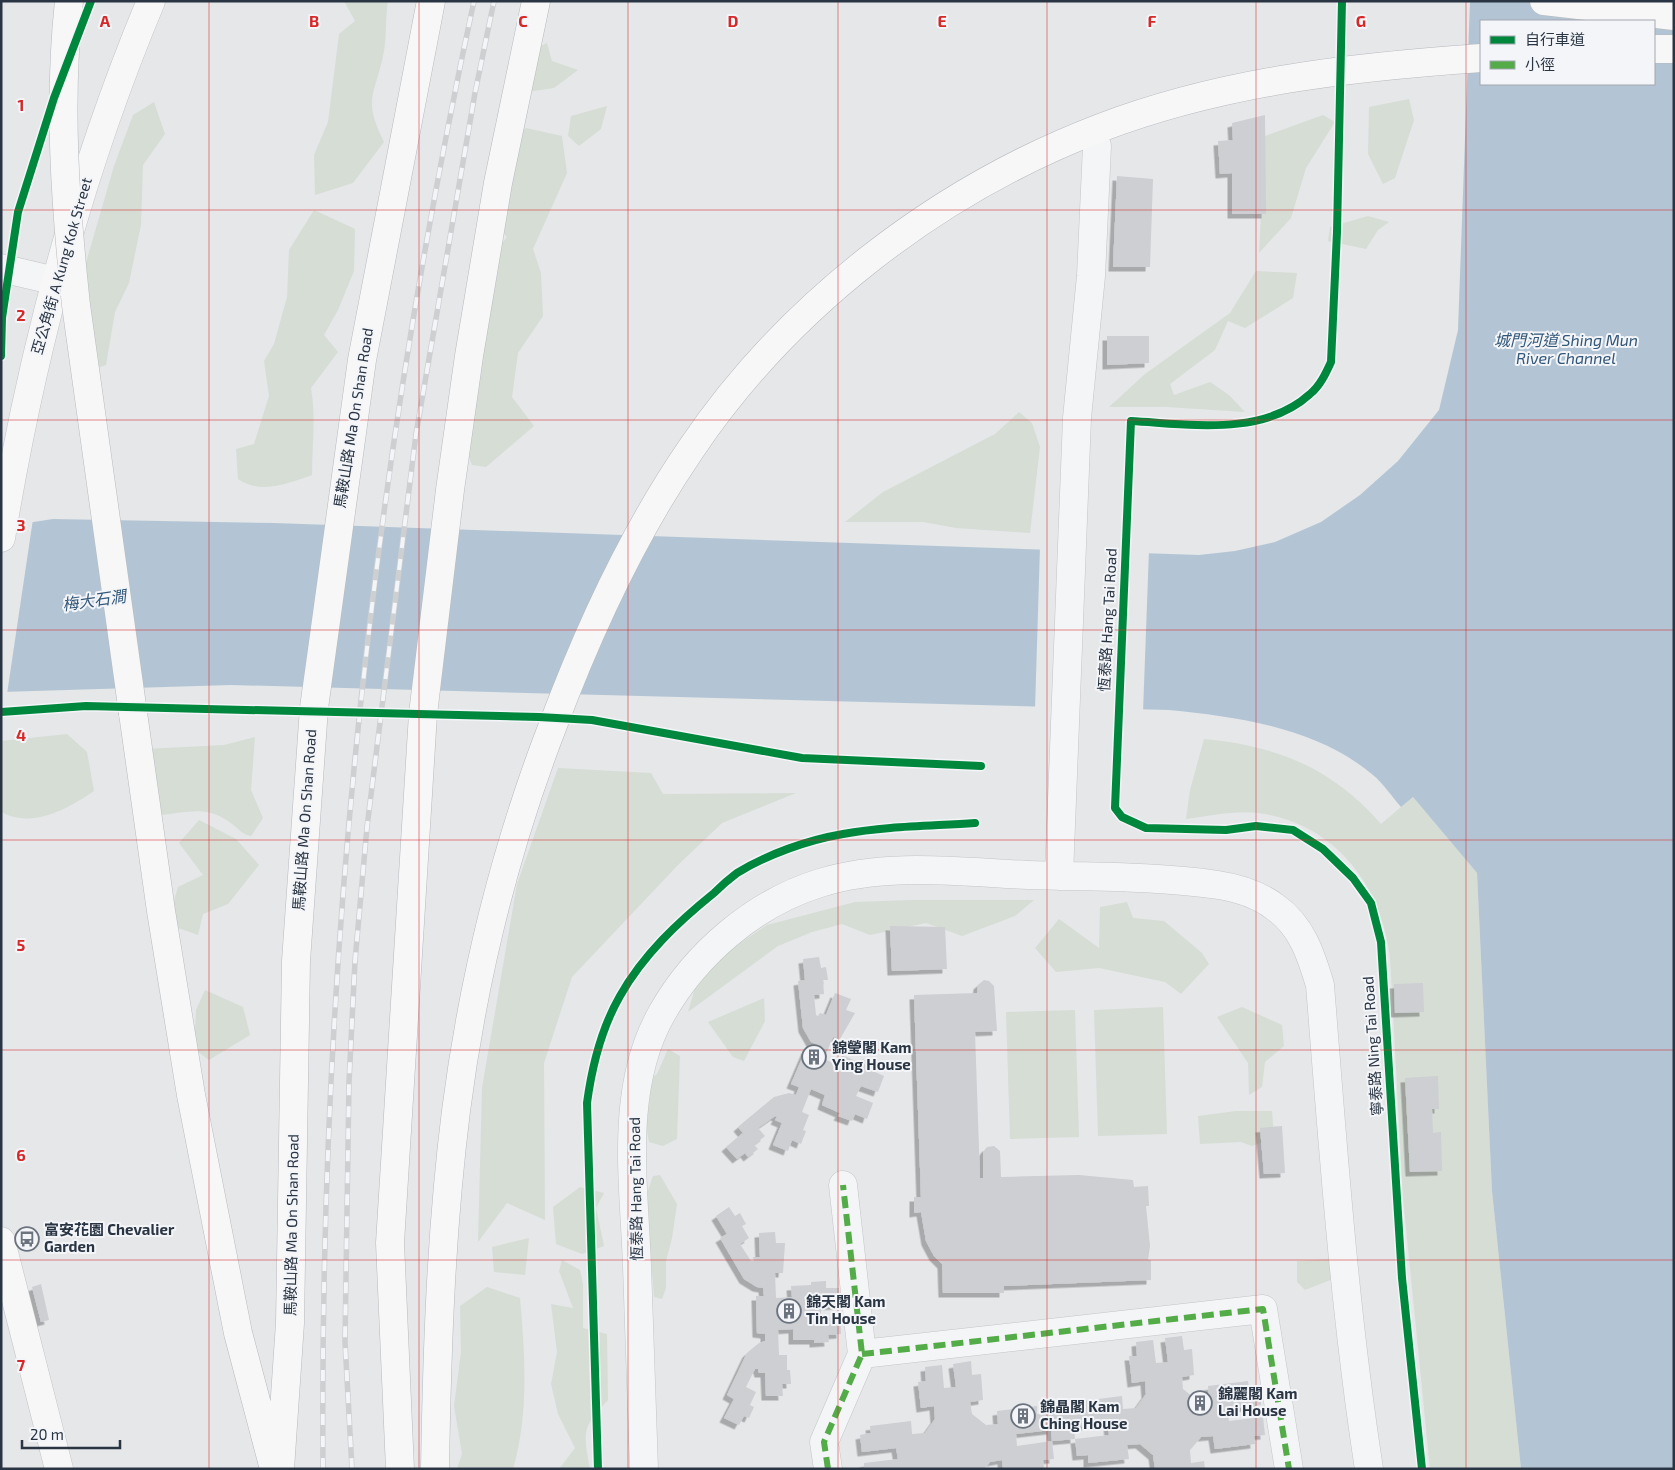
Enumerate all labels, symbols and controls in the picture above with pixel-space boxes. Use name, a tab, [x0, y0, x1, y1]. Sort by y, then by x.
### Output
text: A	[100, 11, 111, 30]
text: B	[309, 11, 319, 30]
text: C	[518, 11, 528, 30]
text: D	[728, 11, 739, 30]
text: E	[937, 11, 947, 30]
text: F	[1148, 11, 1157, 30]
text: G	[1356, 11, 1366, 30]
legend	[1480, 20, 1655, 85]
text: 自行車道	[1525, 30, 1585, 48]
text: 小徑	[1525, 55, 1555, 73]
text: 1	[18, 95, 24, 114]
street label: 亞公角街 A Kung Kok Street	[27, 175, 95, 356]
text: 2	[16, 305, 26, 324]
street label: 馬鞍山路 Ma On Shan Road	[330, 326, 376, 509]
water label: 城門河道 Shing Mun River Channel	[1494, 330, 1638, 367]
text: 3	[16, 515, 26, 534]
street label: 恆泰路 Hang Tai Road	[1094, 548, 1120, 692]
water label: 梅大石澗	[61, 585, 129, 613]
text: 4	[16, 725, 26, 744]
street label: 馬鞍山路 Ma On Shan Road	[289, 728, 319, 911]
text: 5	[17, 935, 26, 954]
street label: 寧泰路 Ning Tai Road	[1358, 976, 1386, 1116]
place label: 錦瑩閣 Kam Ying House	[832, 1038, 912, 1073]
building icon: 錦瑩閣 Kam Ying House	[801, 1044, 827, 1070]
street label: 恆泰路 Hang Tai Road	[625, 1117, 645, 1261]
street label: 馬鞍山路 Ma On Shan Road	[280, 1134, 302, 1316]
text: 6	[16, 1145, 26, 1164]
place label: 富安花園 Chevalier Garden	[44, 1220, 175, 1255]
bus stop icon: 富安花園 Chevalier Garden	[14, 1226, 40, 1252]
place label: 錦天閣 Kam Tin House	[806, 1292, 886, 1327]
building icon: 錦天閣 Kam Tin House	[776, 1298, 802, 1324]
text: 7	[17, 1355, 26, 1374]
place label: 錦麗閣 Kam Lai House	[1218, 1384, 1298, 1419]
building icon: 錦麗閣 Kam Lai House	[1187, 1390, 1213, 1416]
place label: 錦晶閣 Kam Ching House	[1040, 1397, 1127, 1432]
building icon: 錦晶閣 Kam Ching House	[1010, 1403, 1036, 1429]
scale bar	[22, 1418, 120, 1450]
text: 20 m	[30, 1425, 64, 1443]

